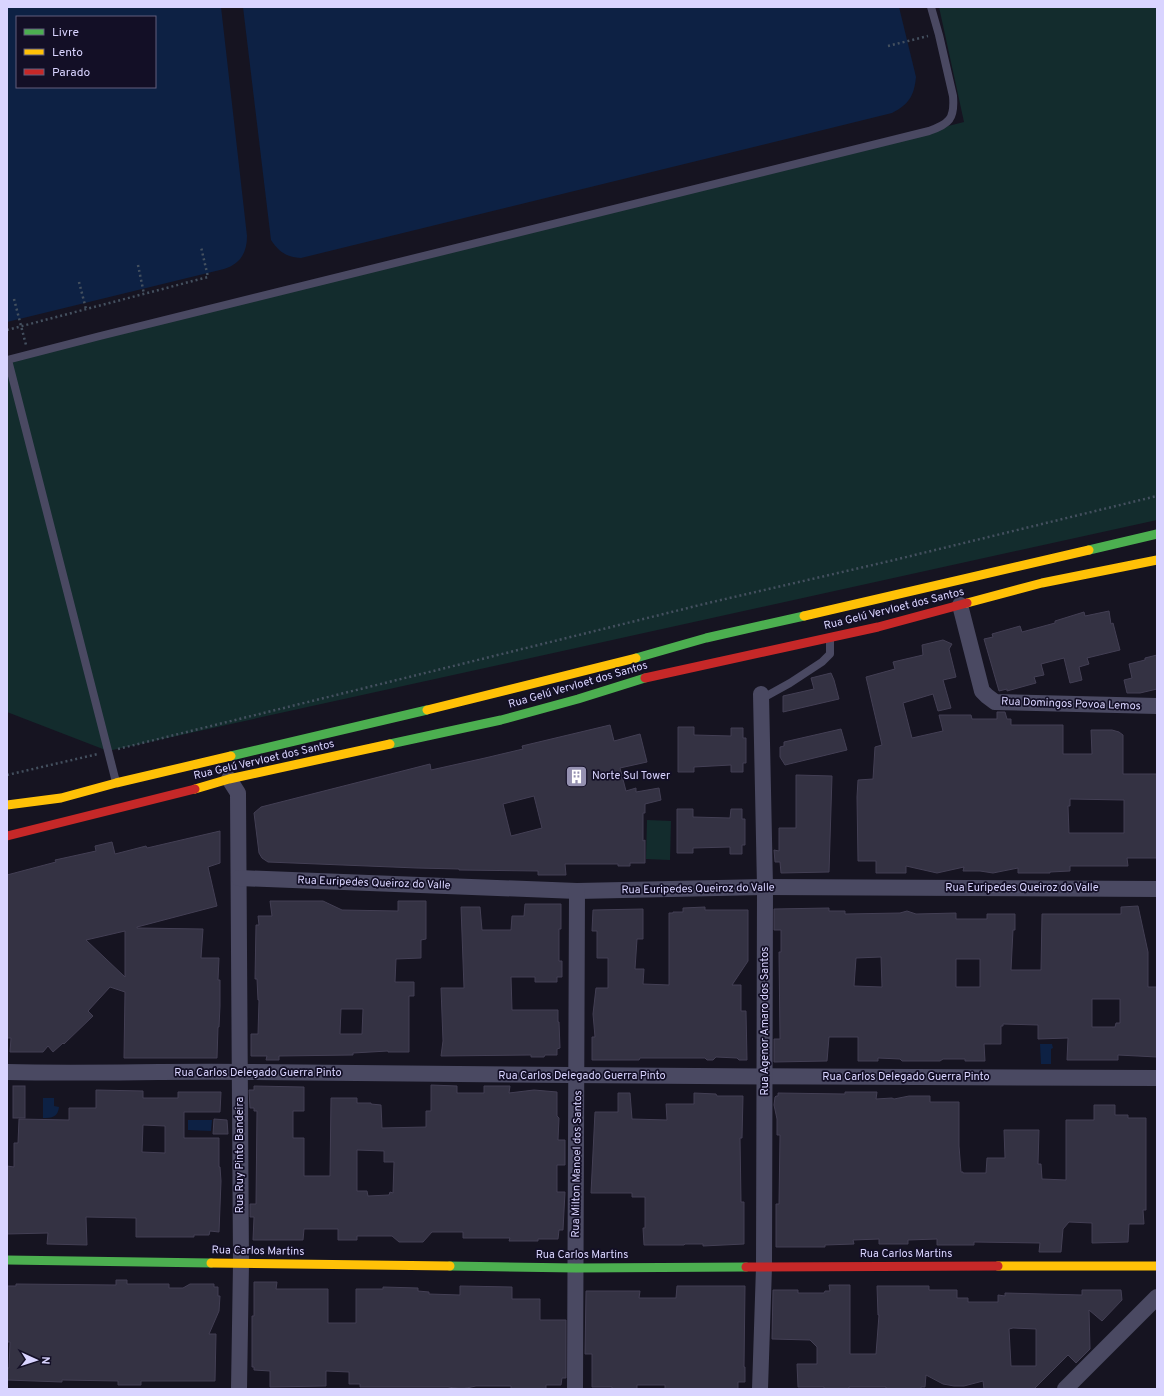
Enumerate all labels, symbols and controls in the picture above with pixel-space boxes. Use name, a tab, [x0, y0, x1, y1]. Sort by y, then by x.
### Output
legend	[16, 16, 156, 88]
text: Livre	[52, 25, 79, 41]
text: Lento	[52, 45, 83, 61]
text: Parado	[52, 65, 90, 81]
street label: Rua Gelú Vervloet dos Santos	[822, 585, 966, 633]
street label: Rua Gelú Vervloet dos Santos	[507, 658, 649, 712]
street label: Rua Domingos Povoa Lemos	[1001, 695, 1141, 713]
street label: Rua Gelú Vervloet dos Santos	[192, 737, 336, 783]
building icon: Norte Sul Tower	[563, 763, 589, 789]
place label: Norte Sul Tower	[592, 769, 671, 783]
street label: Rua Euripedes Queiroz do Valle	[297, 873, 451, 893]
street label: Rua Euripedes Queiroz do Valle	[621, 881, 775, 897]
street label: Rua Euripedes Queiroz do Valle	[945, 881, 1099, 895]
street label: Rua Agenor Amaro dos Santos	[758, 947, 772, 1095]
street label: Rua Carlos Delegado Guerra Pinto	[174, 1066, 342, 1080]
street label: Rua Carlos Delegado Guerra Pinto	[498, 1069, 666, 1083]
street label: Rua Carlos Delegado Guerra Pinto	[822, 1070, 990, 1084]
street label: Rua Milton Manoel dos Santos	[569, 1090, 585, 1238]
street label: Rua Ruy Pinto Bandeira	[233, 1097, 247, 1213]
street label: Rua Carlos Martins	[212, 1243, 304, 1259]
street label: Rua Carlos Martins	[860, 1247, 952, 1261]
street label: Rua Carlos Martins	[536, 1248, 628, 1262]
north arrow	[16, 1340, 56, 1380]
text: N	[38, 1356, 52, 1365]

